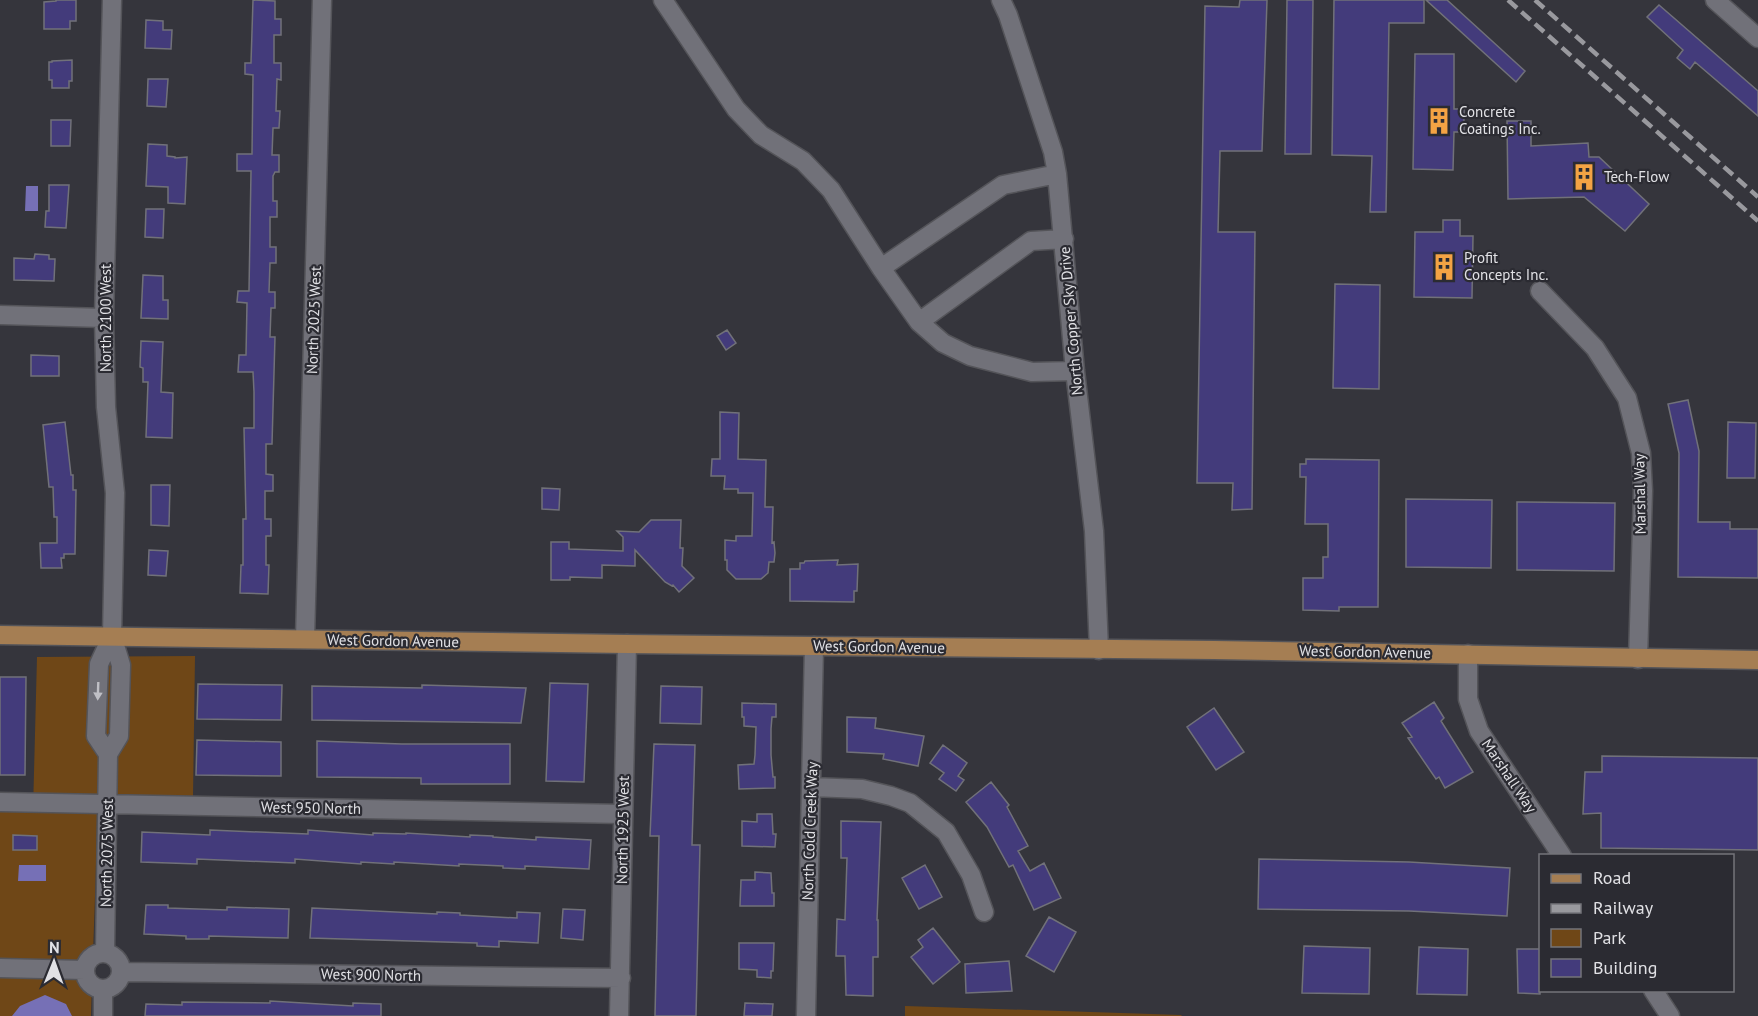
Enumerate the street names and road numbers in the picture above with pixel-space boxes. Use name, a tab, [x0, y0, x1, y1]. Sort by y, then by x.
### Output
street label: North Copper Sky Drive	[1055, 246, 1086, 396]
street label: North 2100 West	[96, 264, 115, 372]
street label: North 2025 West	[302, 266, 325, 374]
street label: Marshal Way	[1629, 453, 1650, 535]
street label: West Gordon Avenue	[327, 630, 459, 651]
street label: West Gordon Avenue	[813, 636, 945, 657]
street label: West Gordon Avenue	[1299, 641, 1431, 662]
street label: Marshall Way	[1478, 735, 1541, 816]
street label: North Cold Creek Way	[798, 761, 821, 901]
street label: North 1925 West	[612, 776, 633, 884]
street label: West 950 North	[261, 797, 361, 818]
street label: North 2075 West	[96, 799, 117, 907]
street label: West 900 North	[321, 964, 421, 985]

